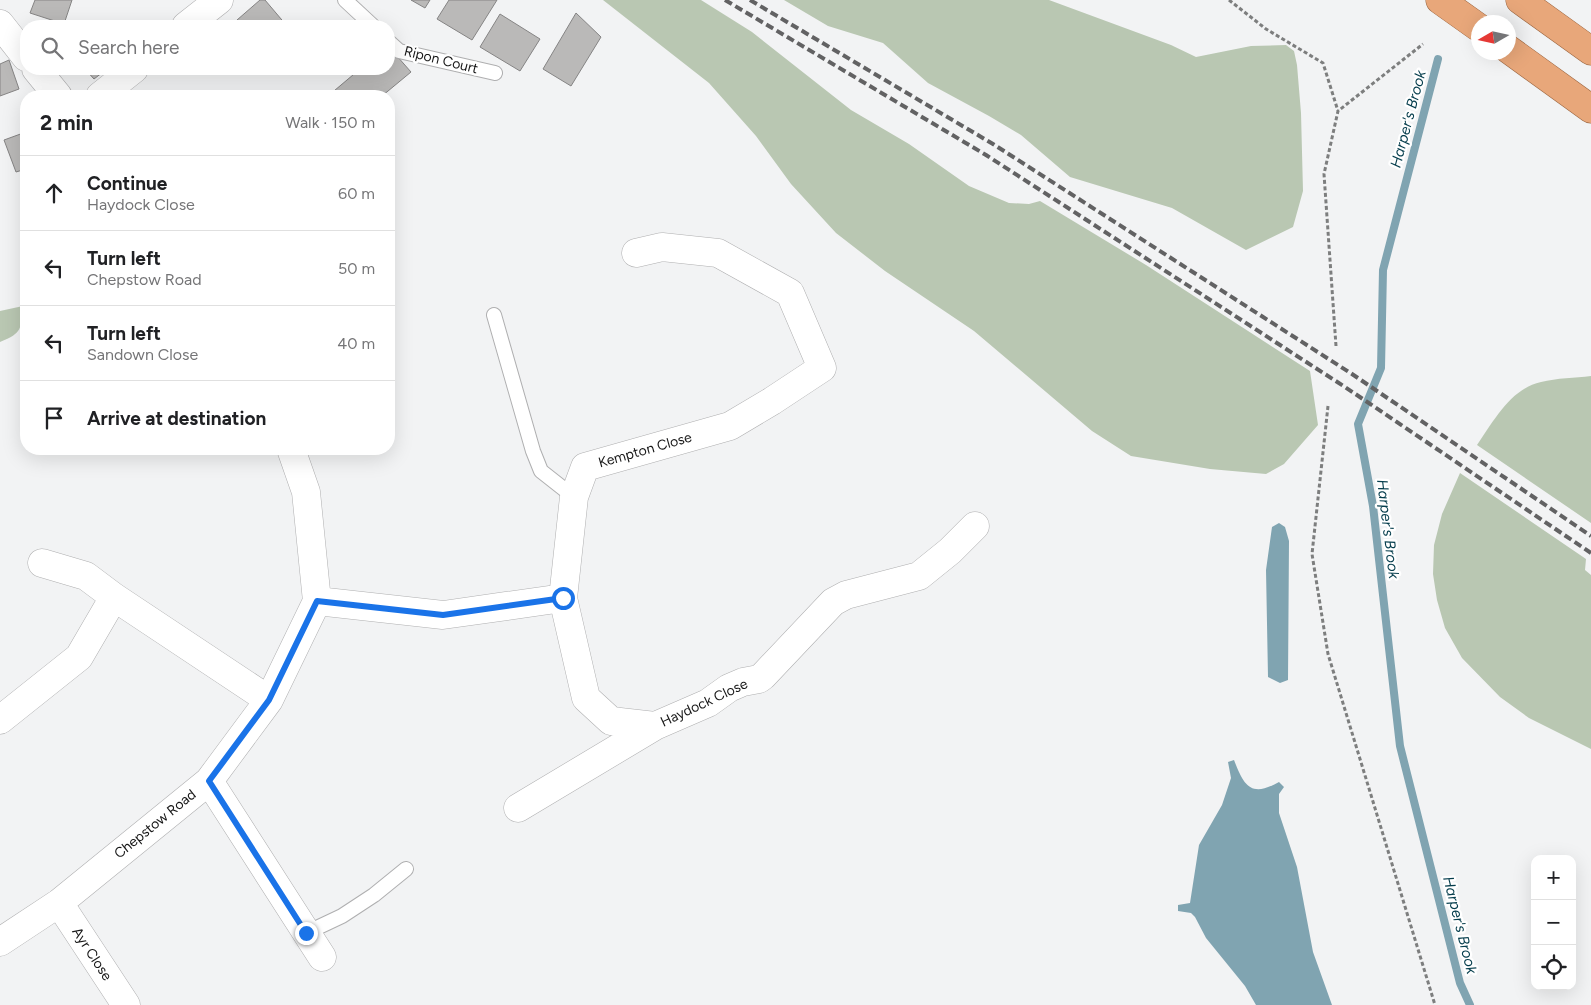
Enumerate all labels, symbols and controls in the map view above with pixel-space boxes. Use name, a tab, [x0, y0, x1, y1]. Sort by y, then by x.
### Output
north arrow	[1471, 15, 1516, 60]
search box	[20, 20, 395, 75]
icon: search	[38, 34, 66, 62]
text: Search here	[78, 36, 180, 59]
street label: Ripon Court	[402, 43, 480, 77]
water label: Harper's Brook	[1386, 68, 1430, 170]
text: 2 min	[40, 110, 93, 135]
text: Walk · 150 m	[285, 113, 375, 132]
text: Continue	[87, 172, 167, 195]
icon: ahead	[40, 179, 68, 207]
text: 60 m	[338, 184, 375, 203]
text: Haydock Close	[87, 195, 195, 214]
text: Turn left	[87, 247, 161, 270]
icon: left	[40, 254, 68, 282]
text: 50 m	[338, 259, 375, 278]
text: Chepstow Road	[87, 270, 202, 289]
text: Turn left	[87, 322, 161, 345]
icon: left	[40, 329, 68, 357]
text: 40 m	[337, 334, 375, 353]
text: Sandown Close	[87, 345, 198, 364]
icon: arrive	[40, 404, 68, 432]
text: Arrive at destination	[87, 407, 266, 430]
street label: Kempton Close	[596, 428, 694, 471]
water label: Harper's Brook	[1373, 478, 1403, 580]
route start	[552, 587, 575, 610]
street label: Haydock Close	[658, 675, 751, 731]
street label: Chepstow Road	[111, 786, 199, 862]
map controls	[1531, 855, 1576, 990]
button: +	[1531, 855, 1576, 900]
water label: Harper's Brook	[1439, 874, 1481, 976]
button: −	[1531, 900, 1576, 945]
route end	[295, 922, 318, 945]
street label: Ayr Close	[68, 924, 116, 984]
button: locate	[1531, 945, 1576, 990]

